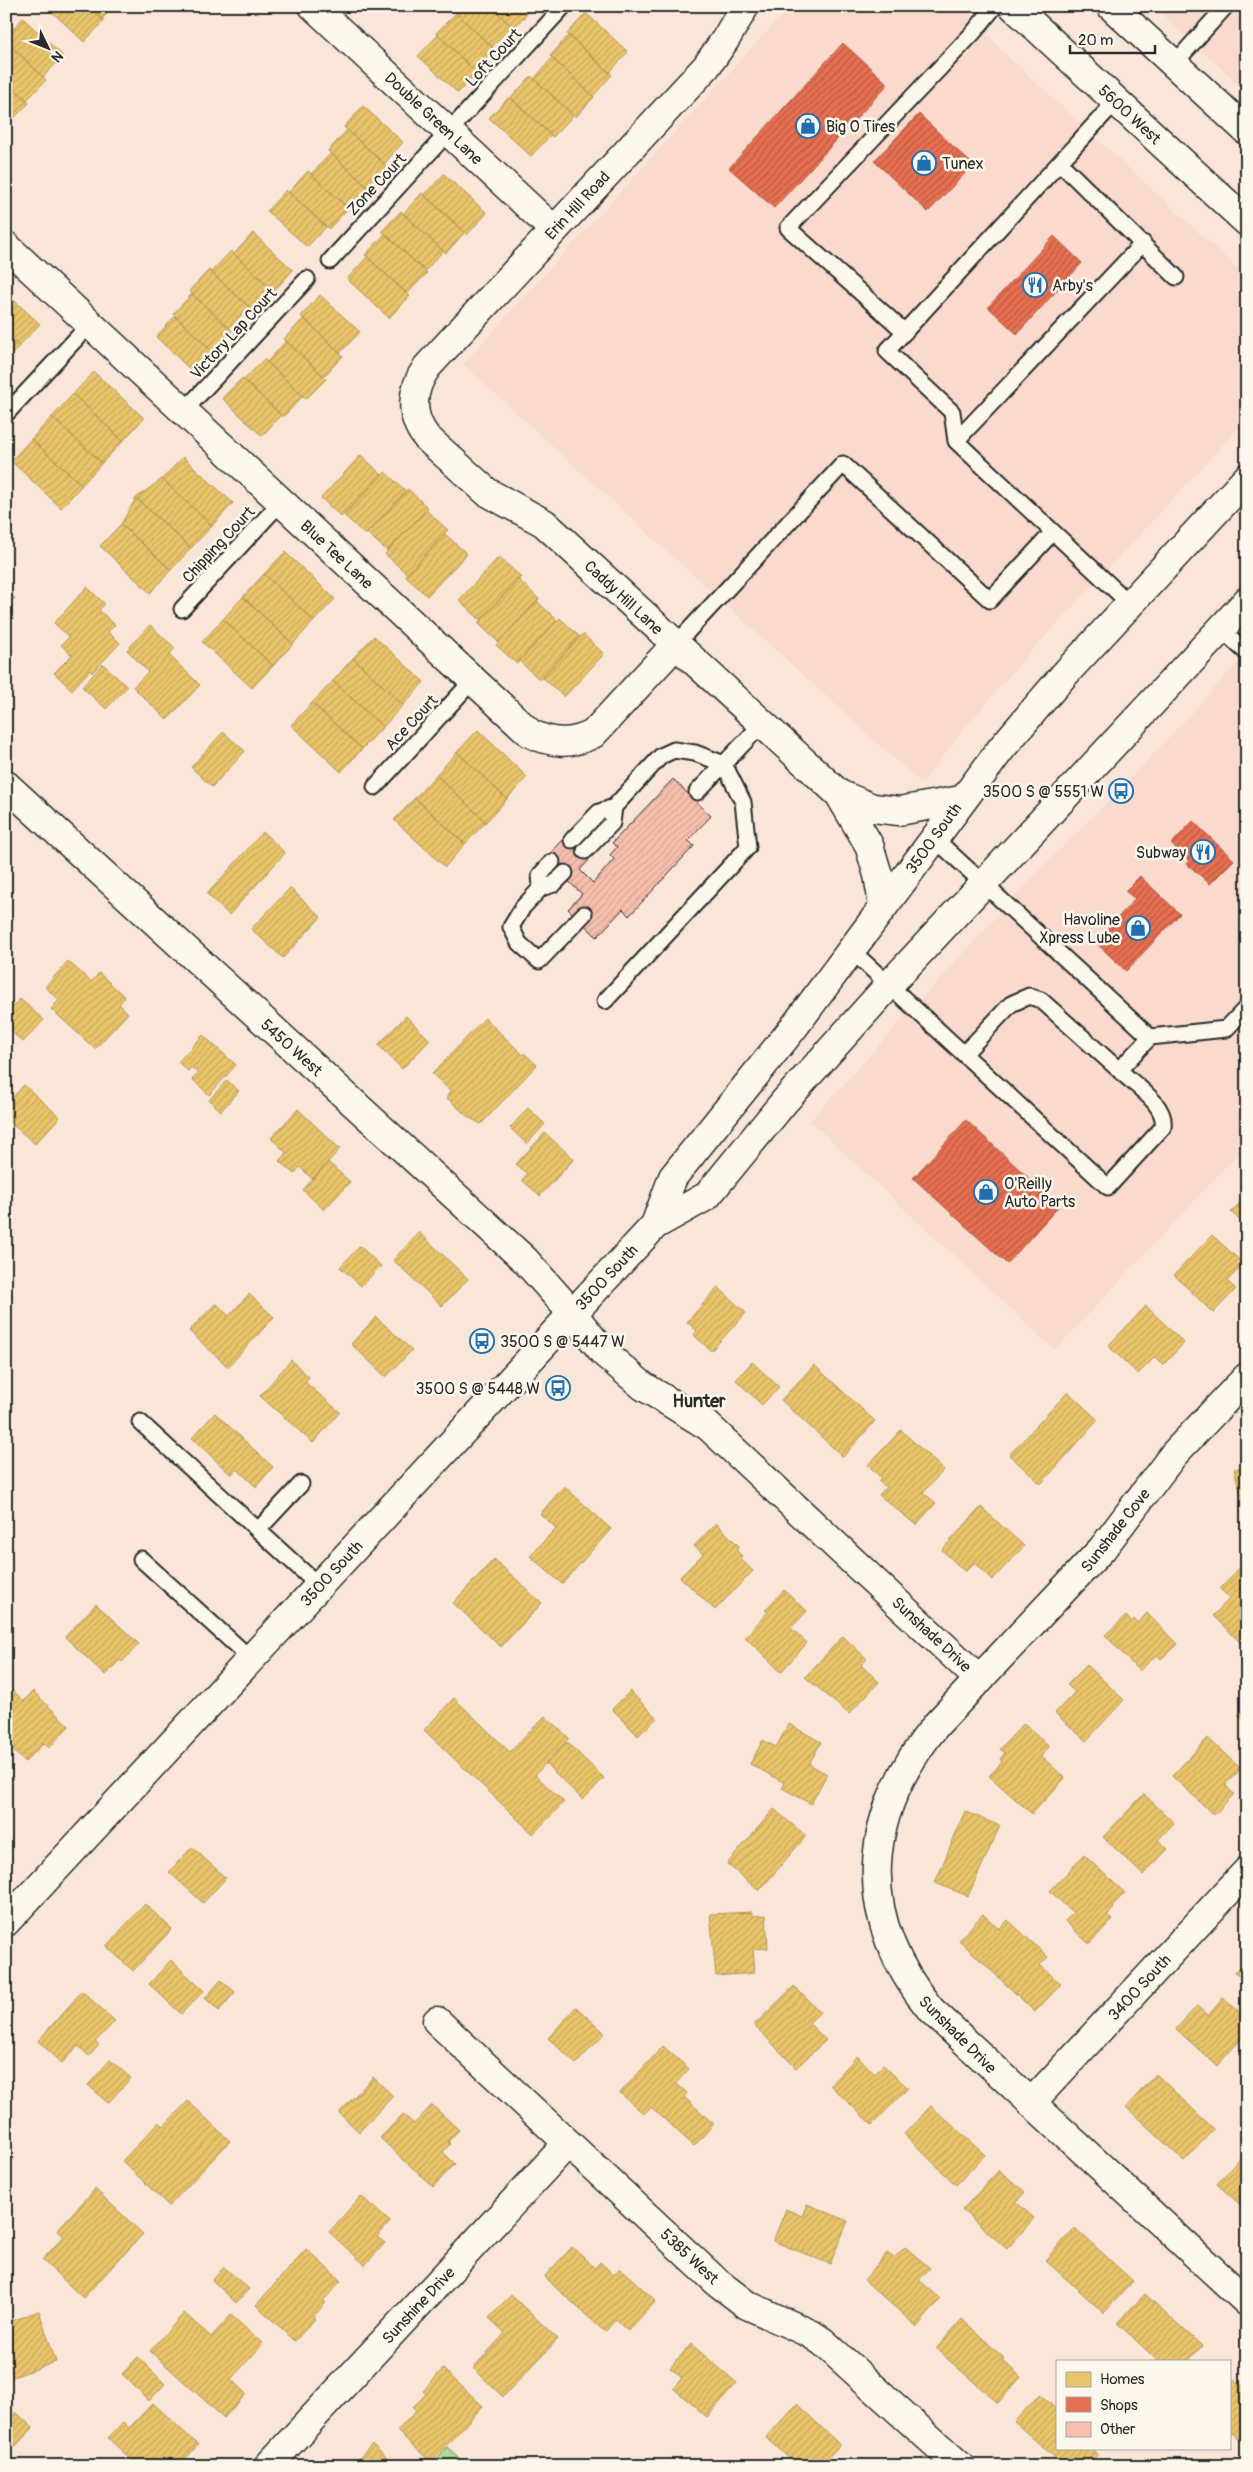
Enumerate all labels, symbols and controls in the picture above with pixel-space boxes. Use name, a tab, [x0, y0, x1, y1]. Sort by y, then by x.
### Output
north arrow	[22, 22, 72, 72]
scale bar	[1070, 22, 1156, 54]
street label: Loft Court	[462, 24, 526, 91]
text: 20 m	[1078, 31, 1113, 50]
text: N	[48, 47, 67, 66]
street label: Double Green Lane	[380, 68, 487, 169]
street label: 5600 West	[1094, 81, 1165, 149]
shop icon: Big O Tires	[795, 113, 821, 139]
place label: Big O Tires	[826, 117, 895, 137]
street label: Zone Court	[343, 149, 411, 220]
shop icon: Tunex	[911, 150, 937, 176]
place label: Tunex	[942, 154, 983, 174]
street label: Erin Hill Road	[541, 167, 615, 244]
restaurant icon: Arby's	[1022, 272, 1048, 298]
place label: Arby's	[1052, 276, 1093, 296]
street label: Victory Lap Court	[186, 283, 282, 384]
street label: Chipping Court	[178, 502, 260, 587]
street label: Blue Tee Lane	[296, 516, 377, 594]
street label: Caddy Hill Lane	[580, 556, 667, 639]
street label: Ace Court	[381, 690, 443, 755]
bus stop icon: 3500 S @ 5551 W	[1108, 778, 1134, 804]
place label: 3500 S @ 5551 W	[983, 782, 1104, 802]
street label: 3500 South	[901, 799, 966, 878]
restaurant icon: Subway	[1190, 839, 1216, 865]
place label: Subway	[1136, 843, 1186, 863]
place label: Havoline Xpress Lube	[1040, 910, 1120, 948]
shop icon: Havoline Xpress Lube	[1125, 915, 1151, 941]
street label: 5450 West	[256, 1015, 327, 1081]
place label: O'Reilly Auto Parts	[1004, 1174, 1075, 1212]
shop icon: O'Reilly Auto Parts	[973, 1179, 999, 1205]
street label: 3500 South	[571, 1241, 642, 1315]
bus stop icon: 3500 S @ 5447 W	[469, 1328, 495, 1354]
place label: 3500 S @ 5447 W	[500, 1332, 625, 1352]
bus stop icon: 3500 S @ 5448 W	[545, 1375, 571, 1401]
place label: 3500 S @ 5448 W	[416, 1379, 540, 1399]
district label: Hunter	[672, 1390, 726, 1413]
street label: Sunshade Cove	[1077, 1485, 1155, 1577]
street label: 3500 South	[296, 1537, 367, 1611]
street label: Sunshade Drive	[887, 1593, 975, 1677]
street label: 3400 South	[1104, 1950, 1176, 2025]
street label: Sunshade Drive	[914, 1992, 1000, 2078]
street label: 5385 West	[656, 2225, 723, 2289]
street label: Sunshine Drive	[378, 2263, 460, 2348]
legend	[1056, 2360, 1230, 2450]
text: Homes	[1100, 2370, 1145, 2389]
text: Shops	[1100, 2396, 1138, 2415]
text: Other	[1100, 2420, 1136, 2439]

